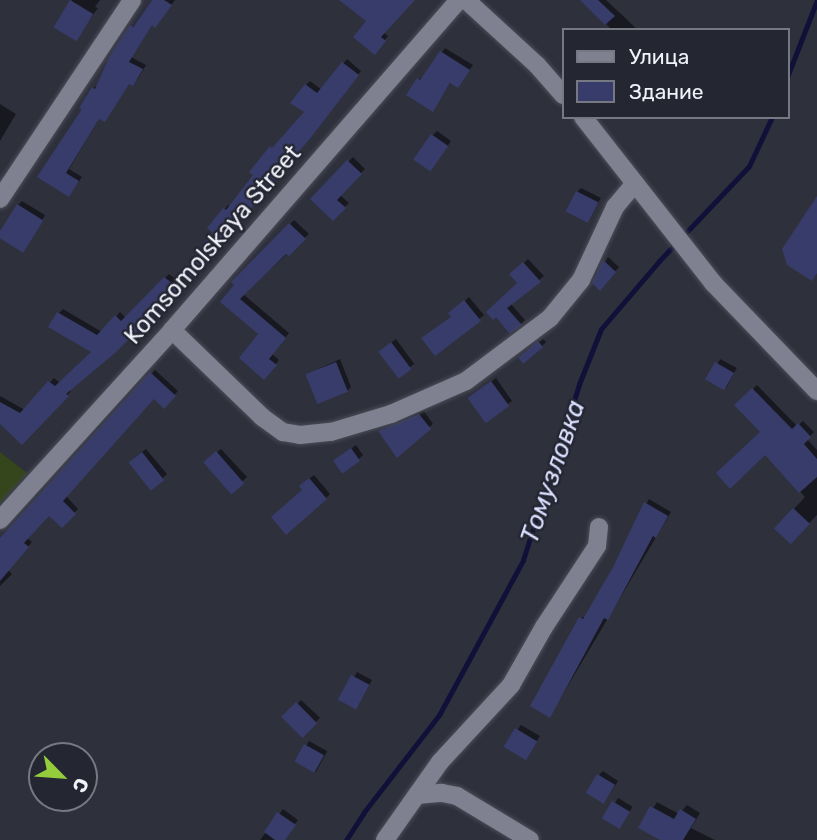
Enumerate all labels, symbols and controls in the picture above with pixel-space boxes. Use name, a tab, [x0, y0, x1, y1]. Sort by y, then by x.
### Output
legend	[562, 28, 789, 119]
text: Улица	[629, 44, 689, 69]
text: Здание	[629, 79, 704, 104]
street label: Komsomolskaya Street	[119, 140, 307, 350]
water label: Томузловка	[514, 396, 592, 548]
north arrow	[28, 742, 98, 812]
text: С	[67, 774, 94, 796]

